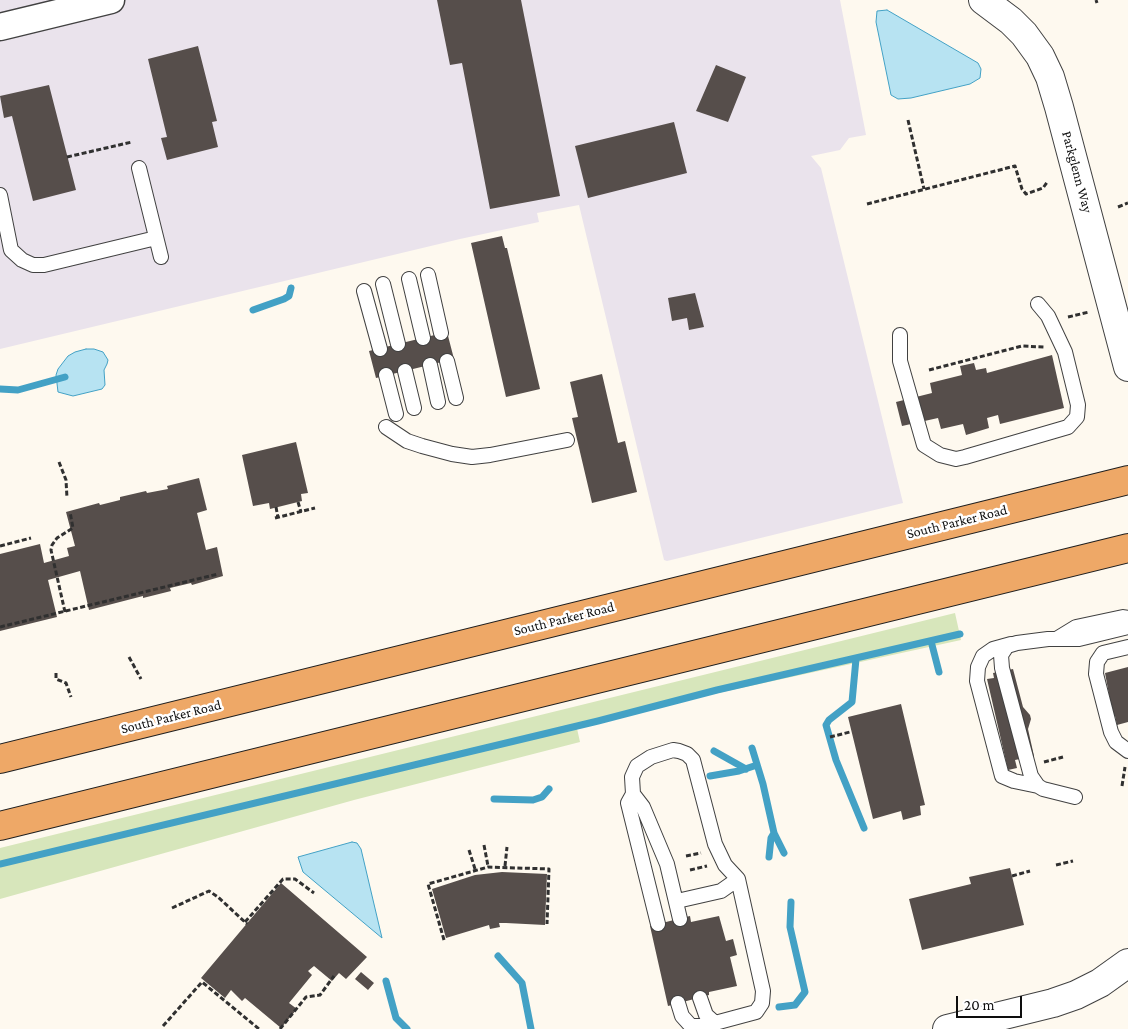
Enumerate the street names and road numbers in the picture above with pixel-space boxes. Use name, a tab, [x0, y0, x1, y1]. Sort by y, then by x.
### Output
street label: Parkglenn Way	[1058, 129, 1096, 215]
street label: South Parker Road	[905, 501, 1009, 543]
street label: South Parker Road	[512, 598, 616, 640]
street label: South Parker Road	[119, 696, 223, 738]

